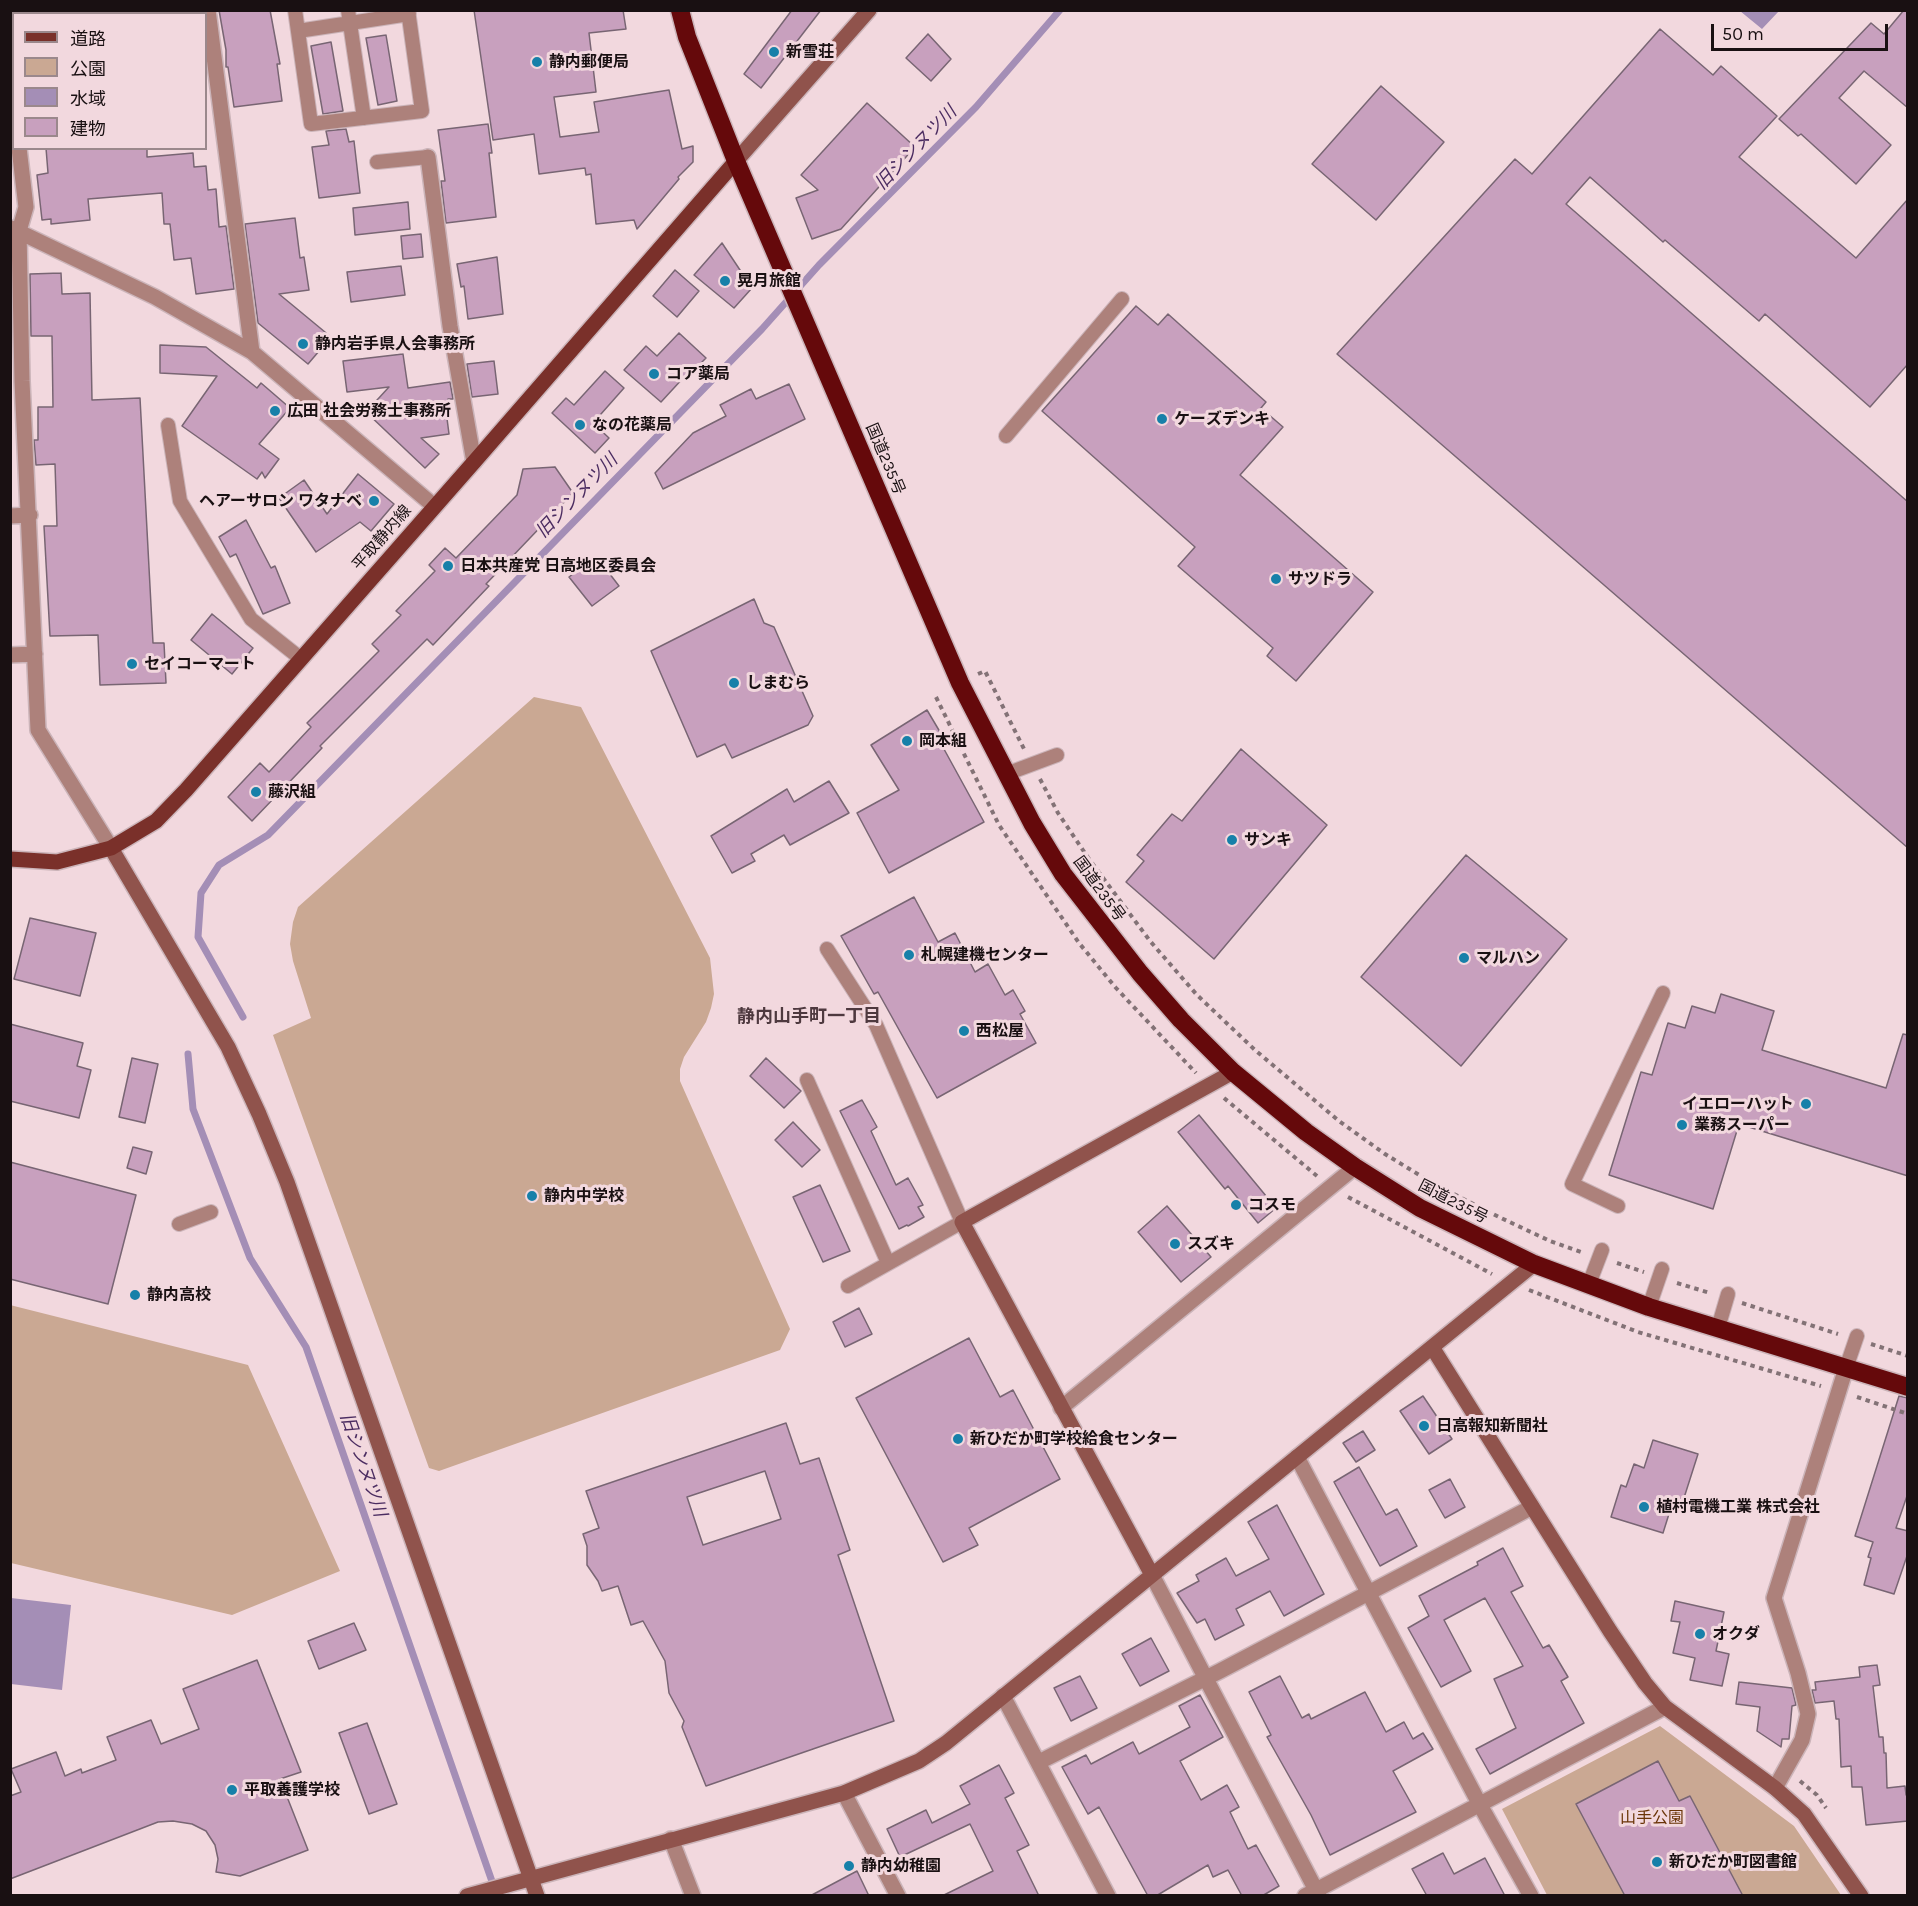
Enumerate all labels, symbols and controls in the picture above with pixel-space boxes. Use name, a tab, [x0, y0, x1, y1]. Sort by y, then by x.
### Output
legend	[12, 12, 207, 150]
scale bar	[1714, 12, 1891, 50]
text: 50 m	[1722, 23, 1764, 45]
text: 道路	[70, 28, 106, 50]
place label: 新雪荘	[786, 42, 834, 62]
marker: 新雪荘	[767, 45, 781, 59]
place label: 静内郵便局	[549, 52, 629, 72]
marker: 静内郵便局	[530, 55, 544, 69]
text: 公園	[70, 58, 106, 80]
text: 水域	[70, 88, 106, 110]
water label: 旧シンヌツ川	[871, 102, 961, 194]
text: 建物	[70, 118, 106, 140]
place label: 晃月旅館	[737, 271, 801, 291]
marker: 晃月旅館	[718, 274, 732, 288]
place label: 静内岩手県人会事務所	[315, 334, 475, 354]
marker: 静内岩手県人会事務所	[296, 337, 310, 351]
place label: コア薬局	[666, 364, 730, 384]
marker: コア薬局	[647, 367, 661, 381]
place label: 広田 社会労務士事務所	[287, 401, 451, 421]
marker: 広田 社会労務士事務所	[268, 404, 282, 418]
place label: ケーズデンキ	[1174, 409, 1270, 429]
marker: ケーズデンキ	[1155, 412, 1169, 426]
place label: なの花薬局	[592, 415, 672, 435]
marker: なの花薬局	[573, 418, 587, 432]
street label: 国道235号	[861, 420, 909, 498]
water label: 旧シンヌツ川	[532, 450, 622, 542]
place label: ヘアーサロン ワタナベ	[199, 491, 362, 511]
marker: ヘアーサロン ワタナベ	[367, 494, 381, 508]
street label: 平取静内線	[349, 502, 415, 574]
place label: 日本共産党 日高地区委員会	[460, 556, 656, 576]
marker: 日本共産党 日高地区委員会	[441, 559, 455, 573]
place label: サツドラ	[1288, 569, 1352, 589]
marker: サツドラ	[1269, 572, 1283, 586]
place label: セイコーマート	[144, 654, 256, 674]
marker: セイコーマート	[125, 657, 139, 671]
place label: しまむら	[746, 673, 810, 693]
marker: しまむら	[727, 676, 741, 690]
place label: 岡本組	[919, 731, 967, 751]
marker: 岡本組	[900, 734, 914, 748]
place label: 藤沢組	[268, 782, 316, 802]
marker: 藤沢組	[249, 785, 263, 799]
place label: サンキ	[1244, 830, 1292, 850]
marker: サンキ	[1225, 833, 1239, 847]
street label: 国道235号	[1069, 853, 1129, 925]
place label: 札幌建機センター	[921, 945, 1049, 965]
marker: 札幌建機センター	[902, 948, 916, 962]
place label: マルハン	[1476, 948, 1540, 968]
marker: マルハン	[1457, 951, 1471, 965]
district label: 静内山手町一丁目	[737, 1006, 881, 1028]
place label: 西松屋	[976, 1021, 1024, 1041]
marker: 西松屋	[957, 1024, 971, 1038]
place label: イエローハット	[1682, 1094, 1794, 1114]
marker: イエローハット	[1799, 1097, 1813, 1111]
place label: 業務スーパー	[1694, 1115, 1790, 1135]
marker: 業務スーパー	[1675, 1118, 1689, 1132]
street label: 国道235号	[1415, 1176, 1491, 1228]
place label: 静内中学校	[544, 1186, 624, 1206]
marker: 静内中学校	[525, 1189, 539, 1203]
place label: コスモ	[1248, 1195, 1296, 1215]
marker: コスモ	[1229, 1198, 1243, 1212]
place label: スズキ	[1187, 1234, 1235, 1254]
marker: スズキ	[1168, 1237, 1182, 1251]
place label: 静内高校	[147, 1285, 211, 1305]
marker: 静内高校	[128, 1288, 142, 1302]
water label: 旧シンヌツ川	[335, 1410, 391, 1520]
place label: 日高報知新聞社	[1436, 1416, 1548, 1436]
marker: 日高報知新聞社	[1417, 1419, 1431, 1433]
place label: 新ひだか町学校給食センター	[970, 1429, 1178, 1449]
marker: 新ひだか町学校給食センター	[951, 1432, 965, 1446]
place label: 植村電機工業 株式会社	[1656, 1497, 1820, 1517]
marker: 植村電機工業 株式会社	[1637, 1500, 1651, 1514]
place label: オクダ	[1712, 1624, 1760, 1644]
marker: オクダ	[1693, 1627, 1707, 1641]
place label: 平取養護学校	[244, 1780, 340, 1800]
marker: 平取養護学校	[225, 1783, 239, 1797]
park label: 山手公園	[1620, 1808, 1684, 1828]
place label: 新ひだか町図書館	[1669, 1852, 1797, 1872]
marker: 新ひだか町図書館	[1650, 1855, 1664, 1869]
place label: 静内幼稚園	[861, 1856, 941, 1876]
marker: 静内幼稚園	[842, 1859, 856, 1873]

